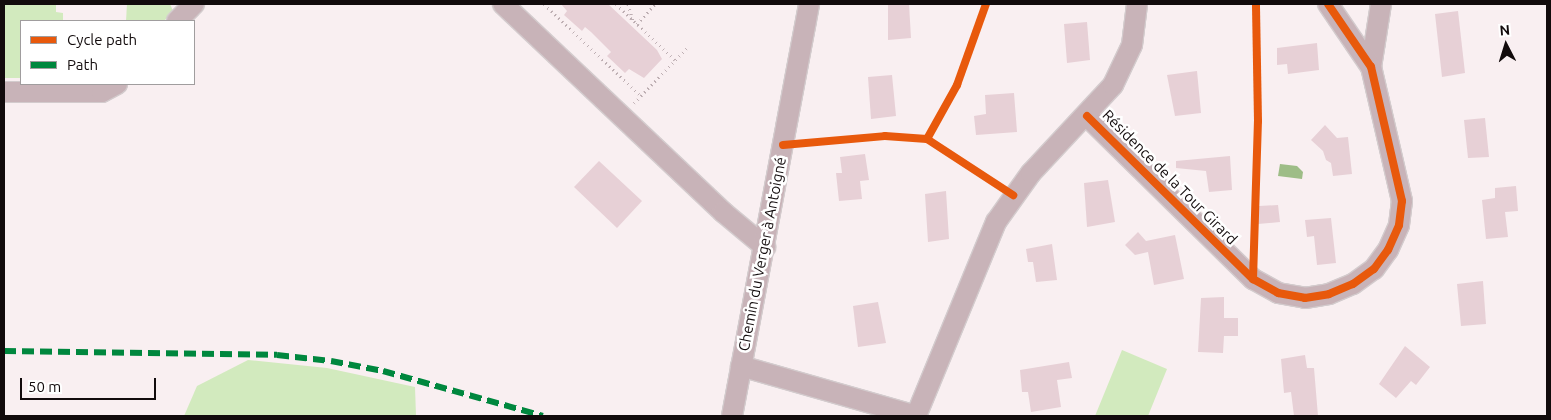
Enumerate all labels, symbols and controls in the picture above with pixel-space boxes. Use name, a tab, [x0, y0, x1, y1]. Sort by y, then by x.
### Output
legend	[20, 20, 195, 85]
north arrow	[1481, 20, 1531, 70]
text: N	[1499, 22, 1511, 38]
text: Cycle path	[67, 31, 137, 48]
text: Path	[67, 56, 98, 73]
street label: Résidence de la Tour Girard	[1099, 106, 1241, 248]
street label: Chemin du Verger à Antoigné	[734, 155, 790, 353]
scale bar	[22, 368, 159, 400]
text: 50 m	[28, 378, 61, 395]

